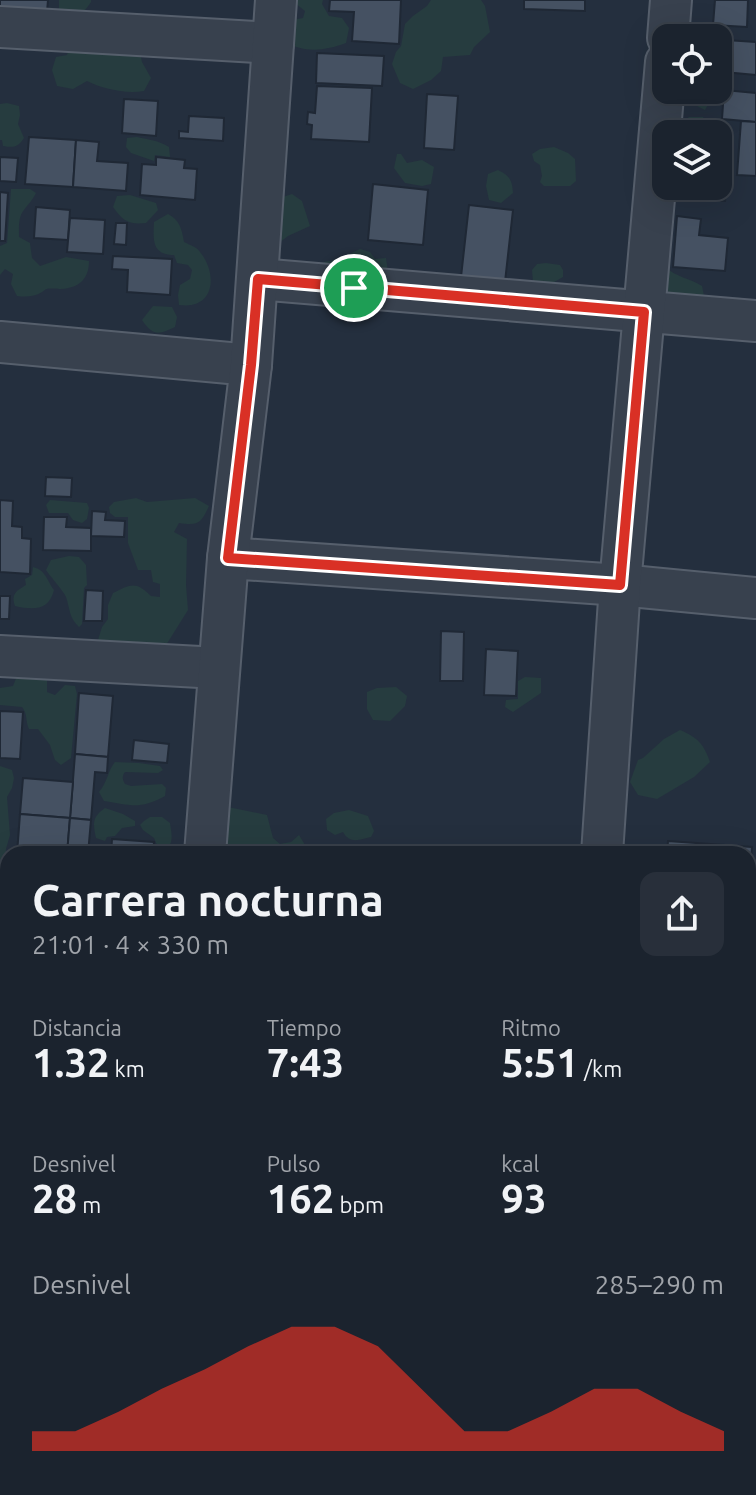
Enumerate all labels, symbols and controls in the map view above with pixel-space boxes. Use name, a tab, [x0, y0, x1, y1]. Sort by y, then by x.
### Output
map controls	[652, 24, 732, 200]
button: locate	[652, 24, 732, 104]
button: layers	[652, 120, 732, 200]
pin	[320, 254, 388, 322]
icon: arrive	[332, 266, 376, 310]
button: share	[640, 872, 724, 956]
text: Carrera nocturna	[32, 875, 384, 924]
text: 21:01 · 4 × 330 m	[32, 930, 229, 959]
text: Distancia	[32, 1015, 122, 1040]
text: Tiempo	[267, 1015, 342, 1040]
text: Ritmo	[501, 1015, 561, 1040]
text: 1.32	[32, 1040, 110, 1085]
text: 7:43	[267, 1040, 344, 1085]
text: 5:51	[501, 1040, 579, 1085]
text: km	[110, 1056, 145, 1081]
text: /km	[579, 1056, 622, 1081]
text: Desnivel	[32, 1151, 116, 1176]
text: Pulso	[267, 1151, 321, 1176]
text: kcal	[501, 1151, 539, 1176]
text: 28	[32, 1176, 77, 1221]
text: 162	[267, 1176, 334, 1221]
text: 93	[501, 1176, 546, 1221]
text: m	[77, 1192, 101, 1217]
text: bpm	[334, 1192, 384, 1217]
text: Desnivel	[32, 1270, 131, 1299]
text: 285–290 m	[595, 1270, 724, 1299]

